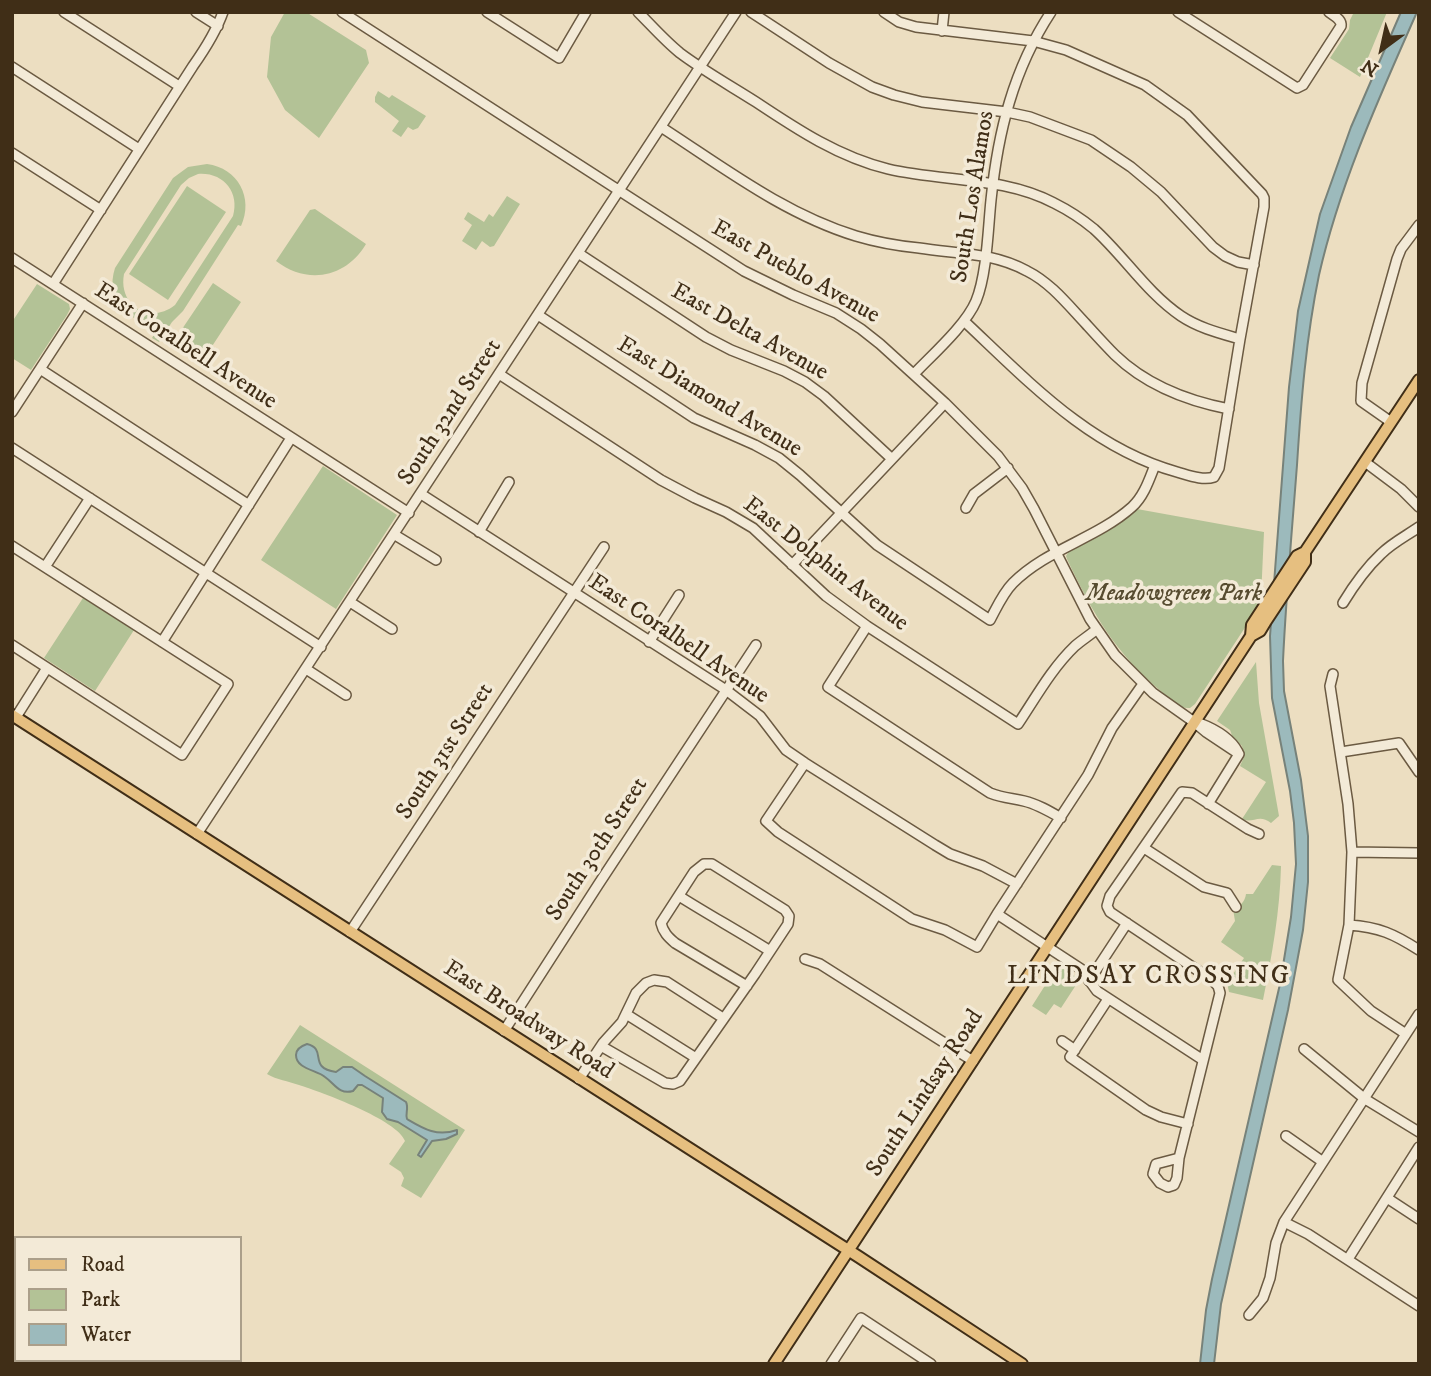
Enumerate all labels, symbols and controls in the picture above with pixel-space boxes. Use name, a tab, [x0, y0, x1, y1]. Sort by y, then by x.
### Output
north arrow	[1347, 14, 1417, 84]
text: N	[1357, 53, 1383, 81]
street label: South Los Alamos	[946, 109, 1002, 285]
street label: East Pueblo Avenue	[706, 215, 884, 331]
street label: East Coralbell Avenue	[88, 277, 282, 417]
street label: East Delta Avenue	[665, 278, 833, 388]
street label: East Diamond Avenue	[611, 331, 807, 465]
street label: South 32nd Street	[393, 335, 509, 491]
street label: East Dolphin Avenue	[736, 491, 914, 639]
street label: East Coralbell Avenue	[582, 569, 774, 711]
park label: Meadowgreen Park	[1086, 581, 1262, 609]
street label: South 31st Street	[391, 678, 501, 826]
street label: South 30th Street	[541, 773, 655, 927]
street label: East Broadway Road	[437, 955, 619, 1087]
district label: LINDSAY CROSSING	[1009, 962, 1289, 994]
street label: South Lindsay Road	[861, 1005, 991, 1183]
legend	[14, 1236, 242, 1362]
text: Road	[81, 1252, 125, 1278]
text: Park	[81, 1287, 120, 1313]
text: Water	[81, 1322, 131, 1348]

